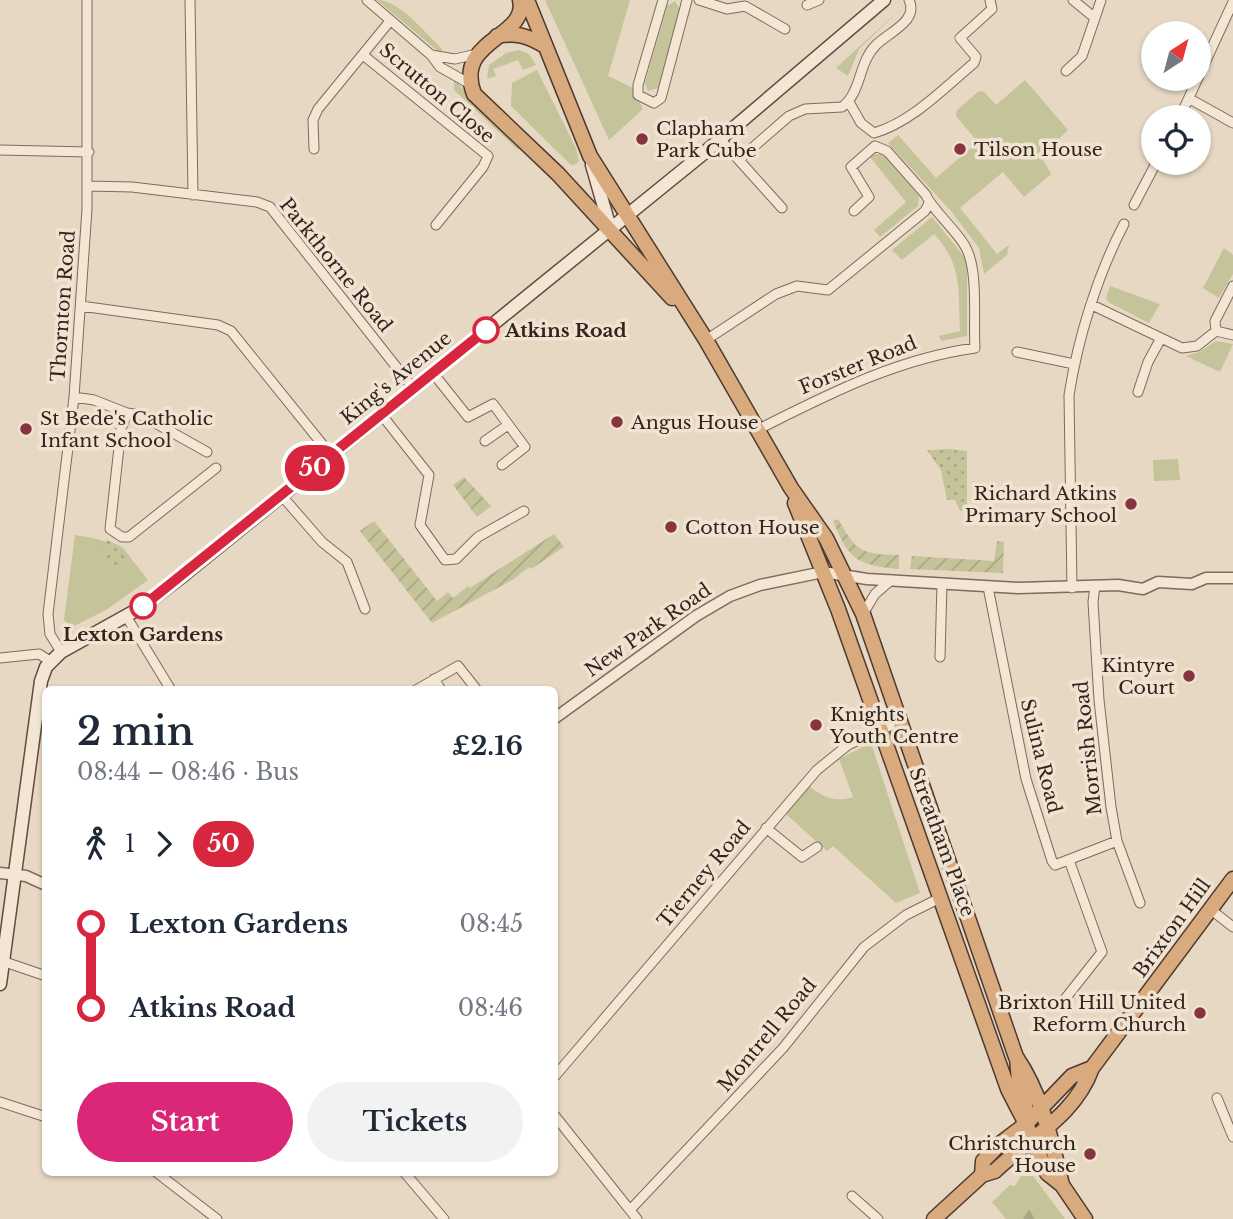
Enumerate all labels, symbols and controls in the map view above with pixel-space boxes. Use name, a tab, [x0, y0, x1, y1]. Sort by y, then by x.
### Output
north arrow	[1141, 21, 1211, 91]
map controls	[1141, 21, 1211, 175]
street label: Scrutton Close	[375, 38, 499, 148]
button: locate	[1141, 105, 1211, 175]
place label: Clapham Park Cube	[656, 117, 757, 162]
marker: Clapham Park Cube	[634, 131, 650, 147]
place label: Tilson House	[974, 138, 1103, 161]
marker: Tilson House	[952, 141, 968, 157]
street label: Parkthorne Road	[275, 193, 397, 337]
street label: Thornton Road	[46, 229, 80, 382]
marker: Atkins Road	[473, 317, 499, 343]
place label: Atkins Road	[504, 319, 627, 342]
street label: King's Avenue	[336, 327, 456, 429]
street label: Forster Road	[796, 331, 920, 399]
place label: St Bede's Catholic Infant School	[40, 407, 213, 452]
place label: Angus House	[630, 411, 759, 434]
marker: Angus House	[609, 414, 625, 430]
marker: St Bede's Catholic Infant School	[18, 421, 34, 437]
line badge: 50	[284, 445, 346, 491]
text: 50	[299, 453, 331, 482]
place label: Richard Atkins Primary School	[965, 482, 1117, 527]
marker: Richard Atkins Primary School	[1123, 496, 1139, 512]
place label: Cotton House	[685, 516, 820, 539]
marker: Cotton House	[663, 519, 679, 535]
street label: New Park Road	[581, 578, 715, 682]
marker: Lexton Gardens	[130, 593, 156, 619]
place label: Lexton Gardens	[63, 623, 223, 646]
place label: Kintyre Court	[1102, 654, 1176, 699]
marker: Kintyre Court	[1181, 668, 1197, 684]
street label: Morrish Road	[1069, 680, 1106, 816]
street label: Sulina Road	[1016, 696, 1066, 816]
place label: Knights Youth Centre	[829, 703, 959, 748]
text: 2 min	[77, 708, 194, 755]
marker: Knights Youth Centre	[808, 717, 824, 733]
text: £2.16	[452, 730, 523, 762]
text: 08:44 – 08:46 · Bus	[77, 758, 299, 786]
street label: Streatham Place	[904, 764, 980, 920]
street label: Tierney Road	[653, 816, 755, 932]
icon: walk	[77, 825, 115, 863]
icon: forward	[145, 825, 183, 863]
text: 50	[207, 829, 240, 858]
text: 1	[125, 830, 135, 858]
street label: Brixton Hill	[1129, 874, 1215, 982]
text: Lexton Gardens	[129, 908, 348, 940]
text: 08:45	[460, 910, 523, 938]
street label: Montrell Road	[713, 973, 821, 1096]
place label: Brixton Hill United Reform Church	[998, 991, 1186, 1036]
text: Atkins Road	[129, 992, 295, 1024]
text: 08:46	[458, 994, 523, 1022]
marker: Brixton Hill United Reform Church	[1192, 1005, 1208, 1021]
button: Start	[77, 1082, 293, 1162]
button: Tickets	[307, 1082, 523, 1162]
place label: Christchurch House	[948, 1132, 1076, 1177]
marker: Christchurch House	[1082, 1146, 1098, 1162]

